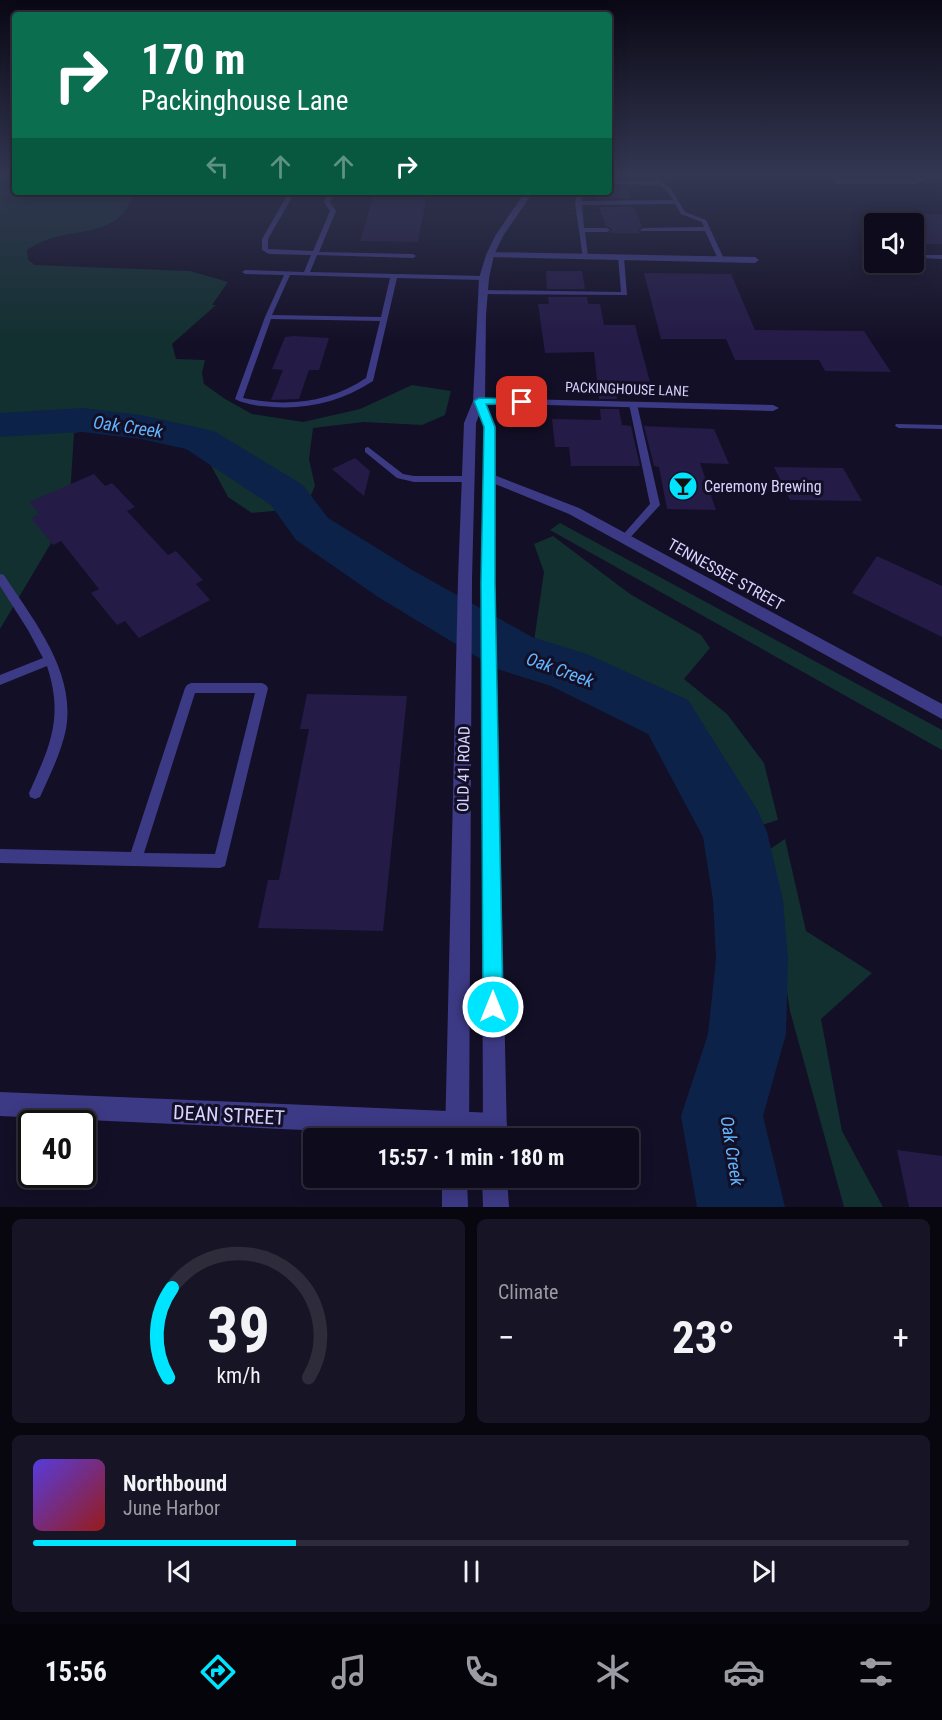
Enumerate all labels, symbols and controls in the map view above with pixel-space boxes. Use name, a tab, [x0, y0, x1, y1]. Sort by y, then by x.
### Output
text: 170 m	[141, 35, 246, 84]
icon: right	[42, 36, 120, 114]
text: Packinghouse Lane	[141, 85, 348, 117]
icon: left	[201, 150, 234, 183]
icon: ahead	[264, 150, 297, 183]
icon: ahead	[327, 150, 360, 183]
icon: right	[390, 150, 423, 183]
map controls	[864, 213, 924, 273]
button: sound	[864, 213, 924, 273]
pin	[496, 376, 547, 427]
street label: PACKINGHOUSE LANE	[565, 379, 689, 399]
icon: arrive	[505, 385, 538, 418]
water label: Oak Creek	[92, 411, 165, 442]
bar icon: Ceremony Brewing	[667, 470, 699, 502]
place label: Ceremony Brewing	[704, 477, 822, 496]
street label: TENNESSEE STREET	[664, 535, 787, 614]
water label: Oak Creek	[524, 648, 598, 692]
street label: OLD 41 ROAD	[453, 726, 474, 812]
position arrow	[461, 975, 525, 1039]
street label: DEAN STREET	[173, 1100, 285, 1130]
speed limit sign: 40	[18, 1110, 96, 1188]
water label: Oak Creek	[717, 1115, 749, 1188]
text: 15:57 · 1 min · 180 m	[378, 1145, 564, 1170]
text: Climate	[498, 1280, 558, 1304]
text: 39	[207, 1294, 270, 1367]
text: 23°	[672, 1311, 735, 1364]
text: −	[498, 1318, 515, 1357]
text: +	[893, 1318, 909, 1357]
text: km/h	[216, 1363, 261, 1388]
text: Northbound	[123, 1471, 227, 1496]
text: June Harbor	[123, 1496, 220, 1520]
icon: previous	[163, 1555, 196, 1588]
icon: pause	[455, 1555, 488, 1588]
icon: next	[747, 1555, 780, 1588]
icon: directions	[197, 1651, 239, 1693]
icon: music	[328, 1651, 370, 1693]
icon: phone	[460, 1651, 502, 1693]
icon: climate	[592, 1651, 634, 1693]
icon: car	[723, 1651, 765, 1693]
icon: filters	[855, 1651, 897, 1693]
text: 15:56	[45, 1656, 107, 1688]

